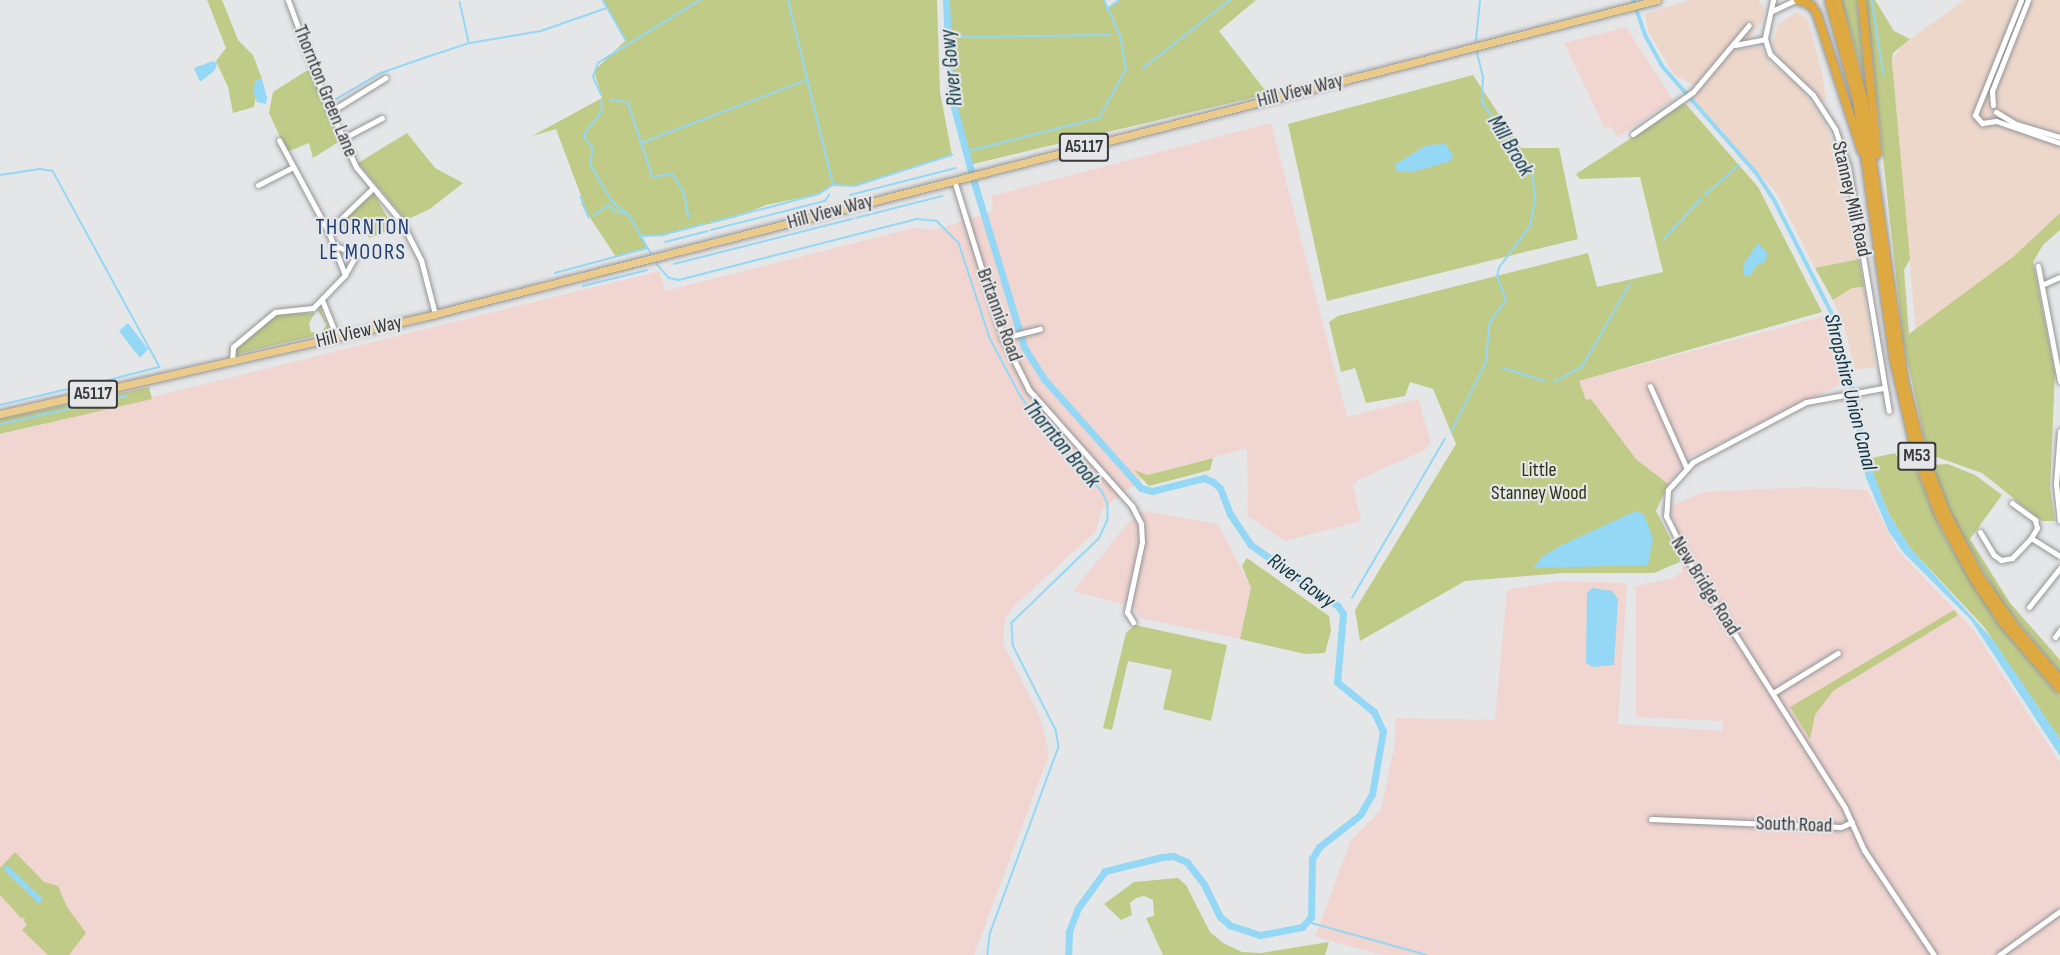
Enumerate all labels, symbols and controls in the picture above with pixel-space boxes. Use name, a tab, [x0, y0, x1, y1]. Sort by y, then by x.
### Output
street label: Thornton Green Lane	[288, 22, 362, 160]
water label: River Gowy	[935, 28, 969, 108]
street label: Hill View Way	[1255, 69, 1345, 113]
water label: Mill Brook	[1482, 111, 1538, 181]
road number: A5117	[1058, 132, 1110, 162]
street label: Stanney Mill Road	[1826, 139, 1876, 259]
street label: Hill View Way	[785, 189, 875, 235]
district label: THORNTON LE MOORS	[316, 214, 410, 266]
street label: Britannia Road	[971, 265, 1027, 365]
street label: Hill View Way	[314, 310, 404, 354]
water label: Shropshire Union Canal	[1818, 311, 1882, 473]
road number: A5117	[68, 379, 118, 409]
water label: Thornton Brook	[1017, 395, 1105, 493]
road number: M53	[1896, 441, 1938, 471]
park label: Little Stanney Wood	[1491, 459, 1587, 506]
street label: New Bridge Road	[1665, 532, 1745, 640]
water label: River Gowy	[1263, 548, 1339, 614]
street label: South Road	[1755, 812, 1833, 838]

